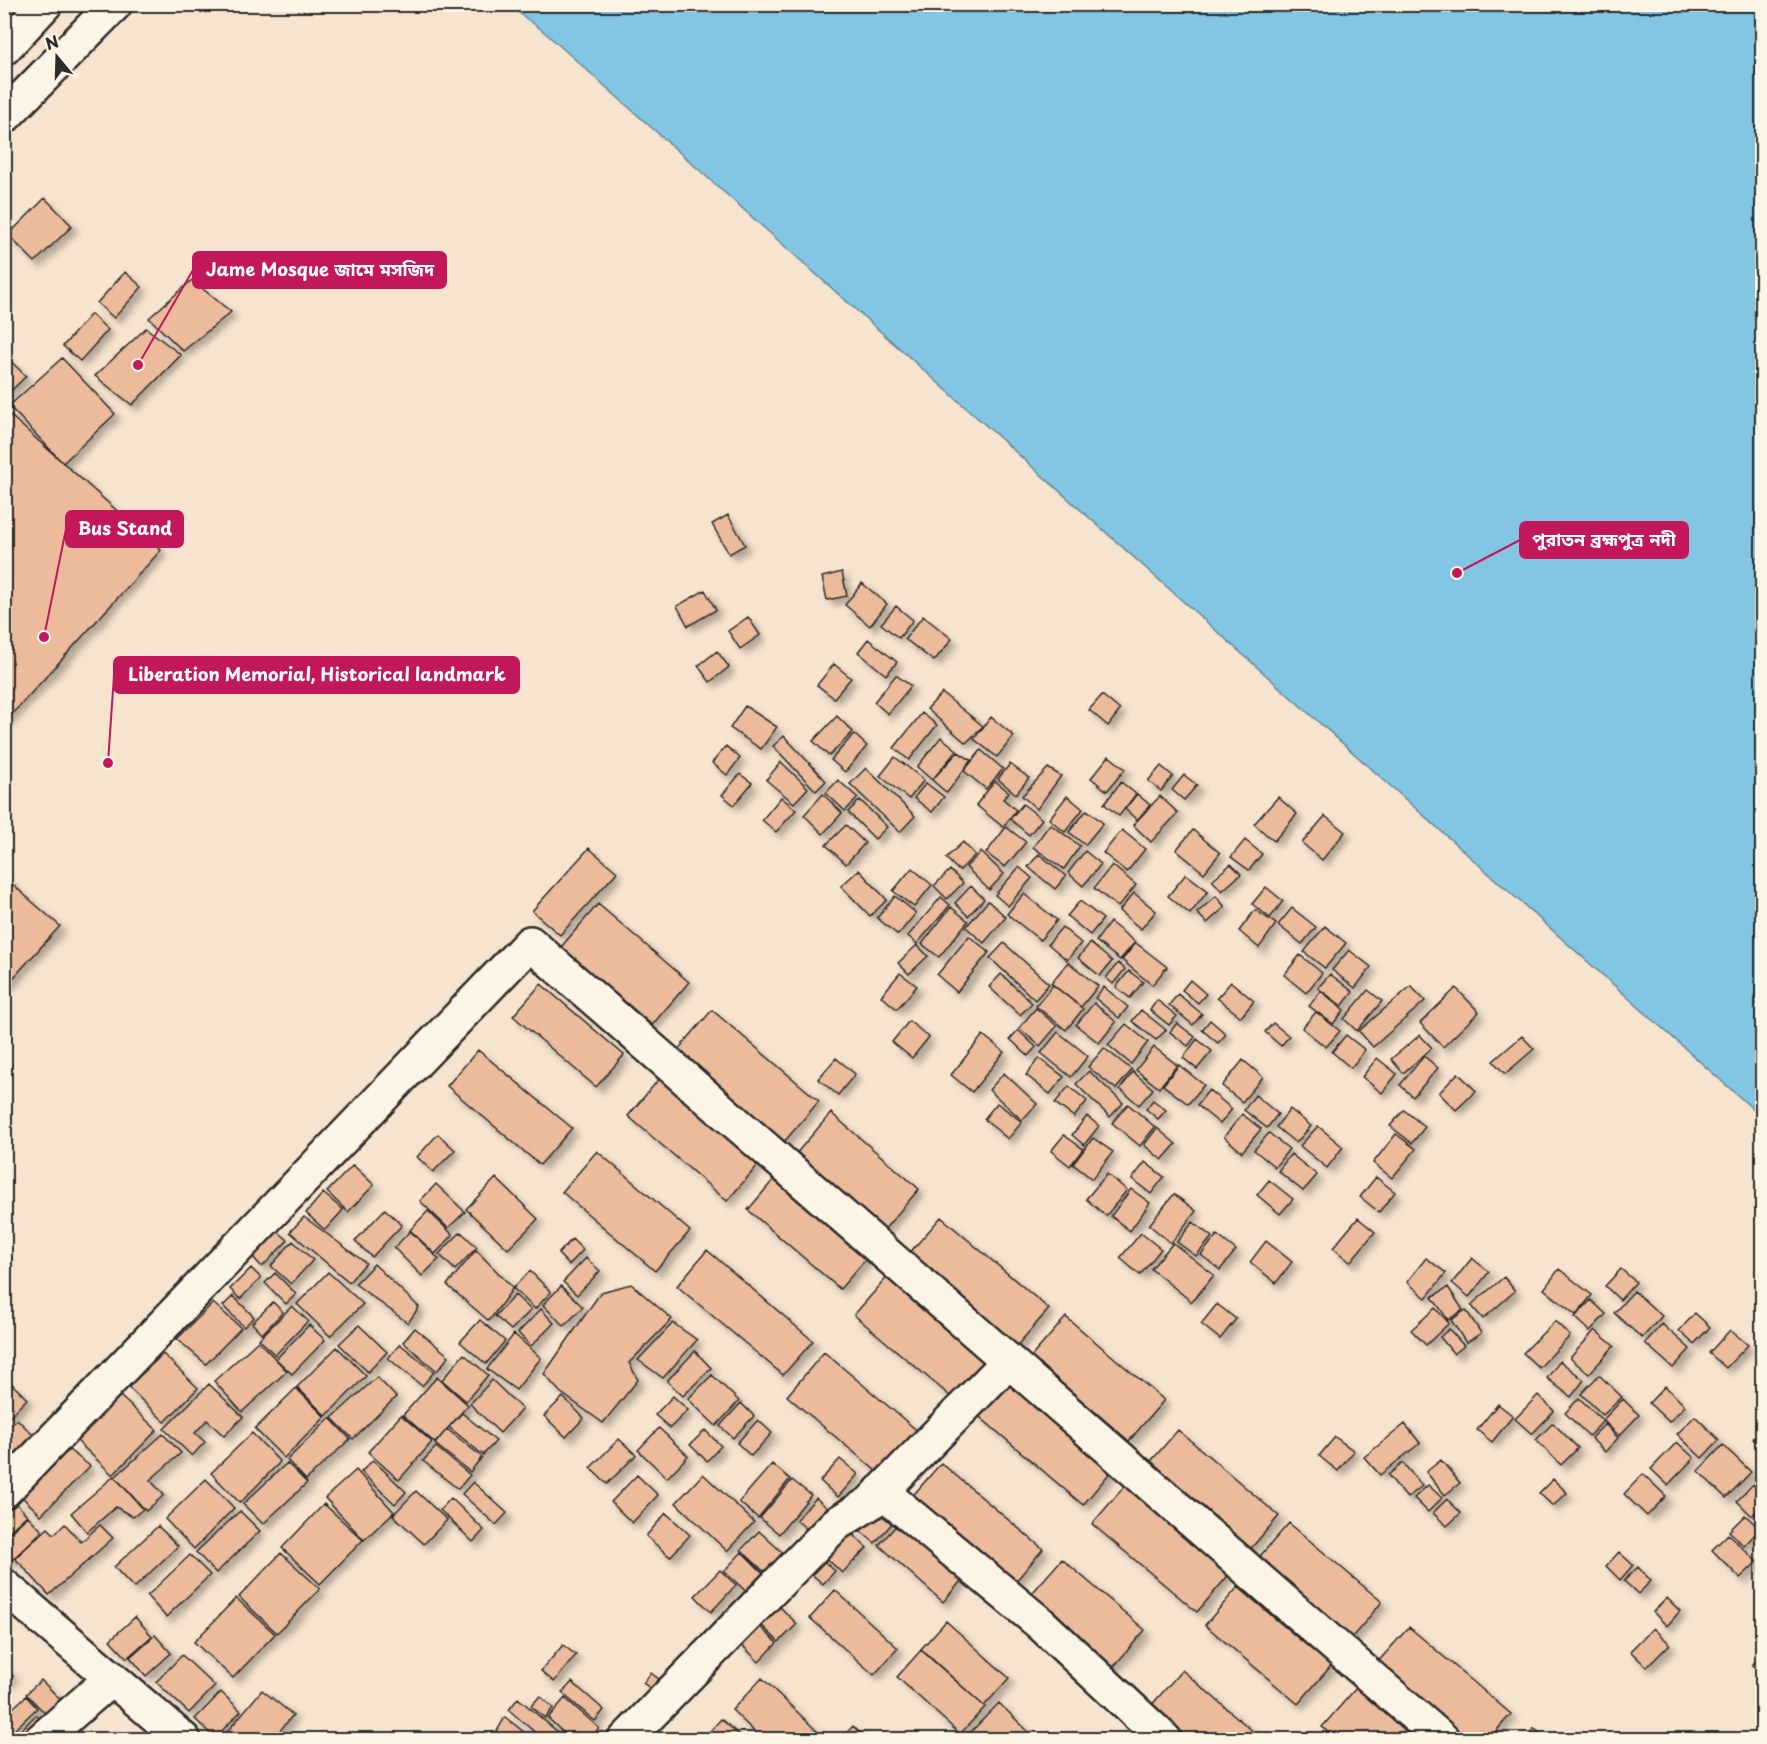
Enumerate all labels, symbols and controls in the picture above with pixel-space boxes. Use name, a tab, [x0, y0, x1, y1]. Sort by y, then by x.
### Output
north arrow	[27, 27, 87, 87]
text: N	[42, 28, 62, 55]
callout: Jame Mosque জামে মসজিদ	[193, 252, 446, 288]
text: Jame Mosque জামে মসজিদ	[206, 255, 435, 282]
callout: Bus Stand	[66, 511, 183, 547]
text: Bus Stand	[78, 514, 172, 541]
callout: পুরাতন ব্রহ্মপুত্র নদী	[1520, 522, 1688, 558]
text: পুরাতন ব্রহ্মপুত্র নদী	[1532, 525, 1677, 552]
callout: Liberation Memorial, Historical landmark	[114, 657, 519, 693]
text: Liberation Memorial, Historical landmark	[128, 660, 506, 687]

